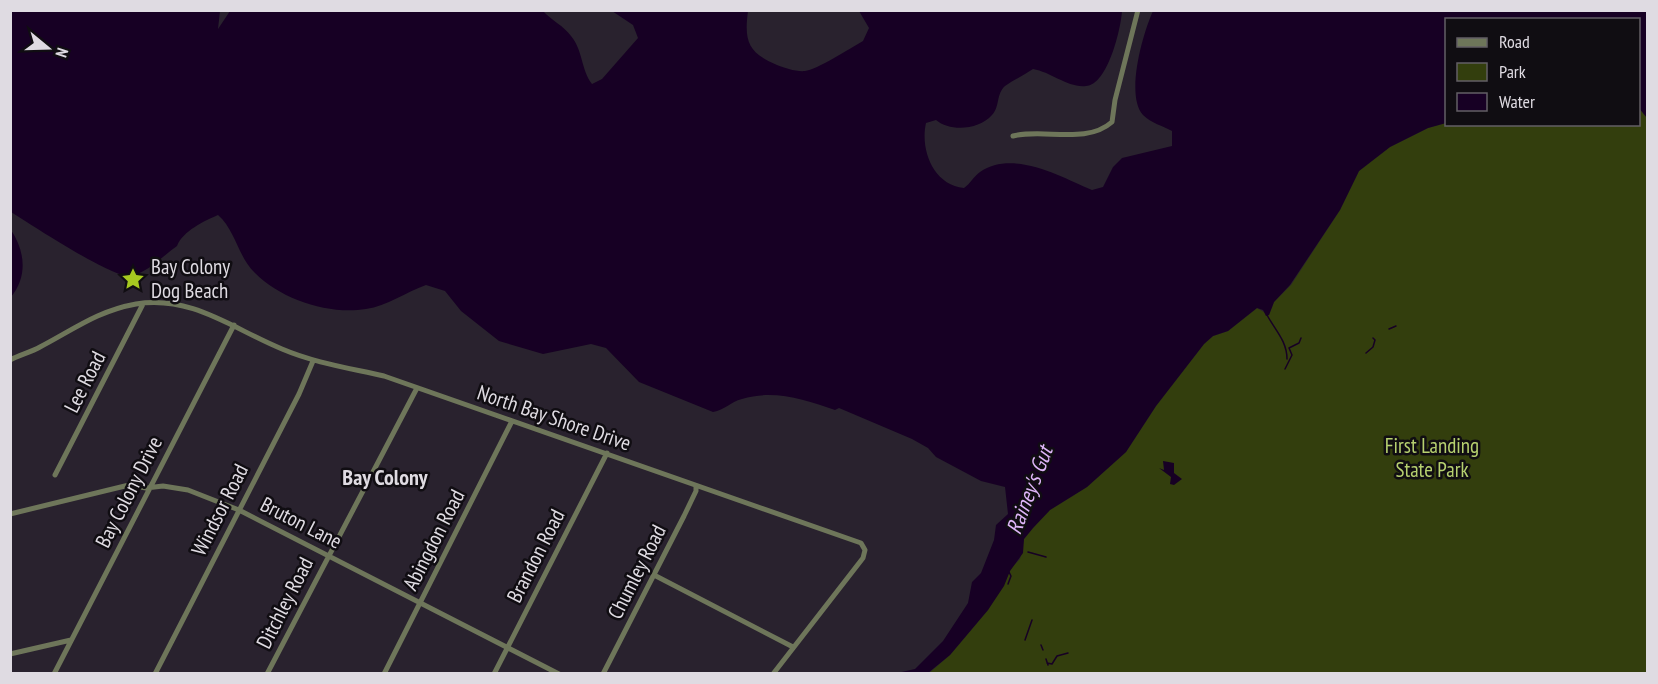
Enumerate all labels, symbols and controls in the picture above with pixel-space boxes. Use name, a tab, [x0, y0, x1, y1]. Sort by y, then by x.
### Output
north arrow	[18, 18, 78, 78]
legend	[1445, 18, 1640, 126]
text: Road	[1499, 30, 1530, 53]
text: N	[51, 46, 73, 60]
text: Park	[1499, 60, 1526, 83]
text: Water	[1499, 90, 1535, 113]
place label: Bay Colony Dog Beach	[151, 253, 230, 304]
place icon: Bay Colony Dog Beach	[120, 266, 146, 292]
street label: Lee Road	[58, 347, 111, 417]
street label: North Bay Shore Drive	[474, 379, 634, 456]
street label: Bay Colony Drive	[89, 432, 168, 552]
park label: First Landing State Park	[1385, 432, 1479, 483]
water label: Rainey's Gut	[999, 439, 1060, 538]
street label: Windsor Road	[185, 459, 254, 560]
district label: Bay Colony	[342, 463, 429, 491]
street label: Abingdon Road	[397, 485, 470, 595]
street label: Bruton Lane	[256, 491, 346, 555]
street label: Brandon Road	[501, 505, 570, 607]
street label: Chumley Road	[601, 520, 672, 624]
street label: Ditchley Road	[250, 553, 319, 653]

